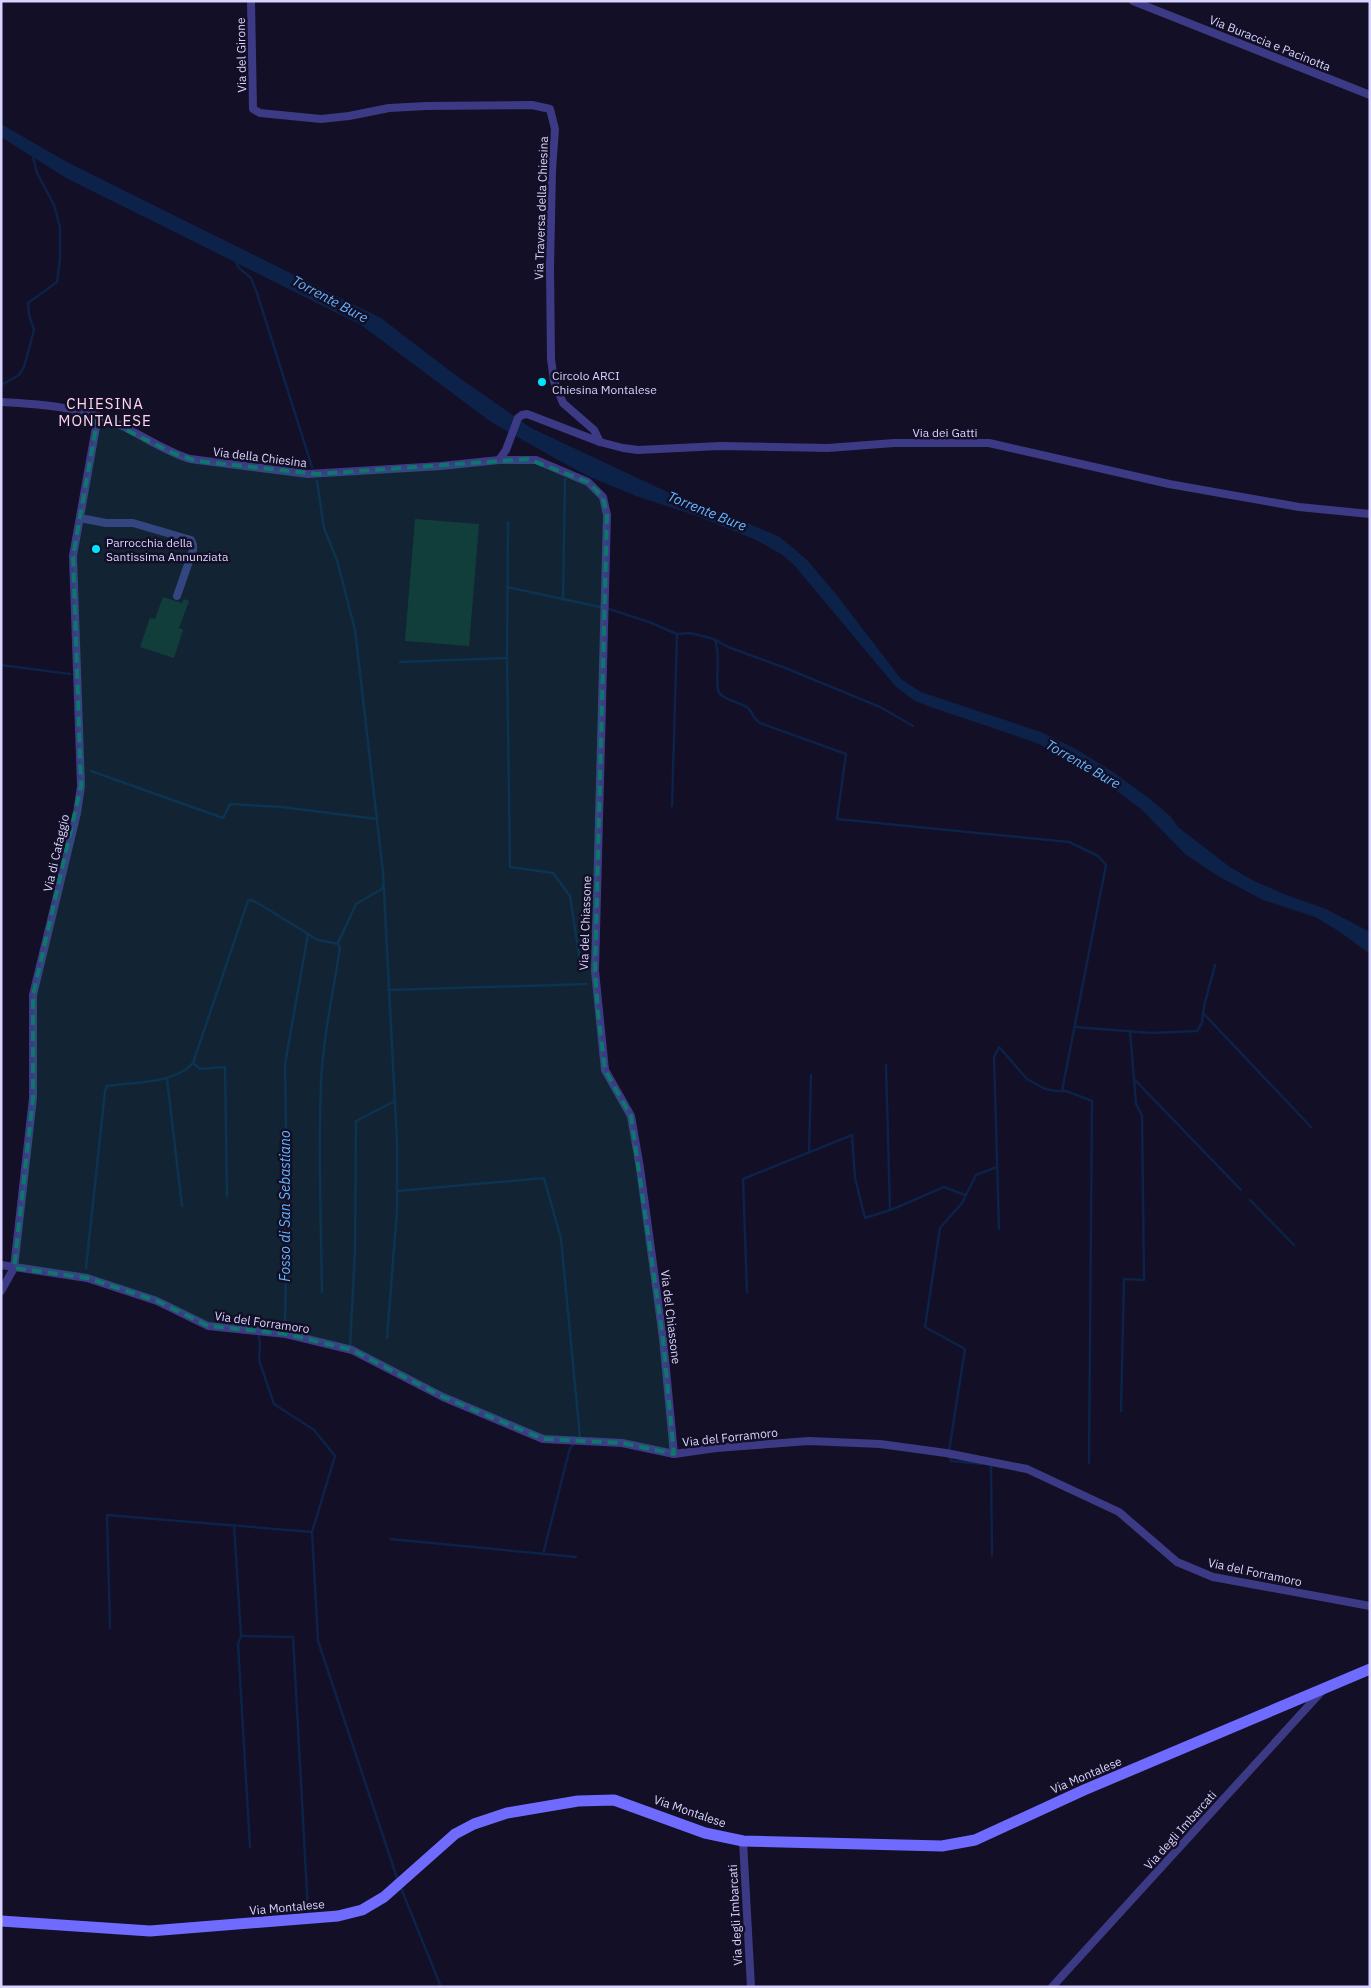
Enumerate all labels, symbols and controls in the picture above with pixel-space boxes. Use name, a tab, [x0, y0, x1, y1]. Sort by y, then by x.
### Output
street label: Via Buraccia e Pacinotta	[1207, 12, 1333, 74]
street label: Via del Girone	[233, 17, 249, 93]
street label: Via Traversa della Chiesina	[531, 135, 551, 280]
water label: Torrente Bure	[289, 271, 371, 327]
place label: Circolo ARCI Chiesina Montalese	[552, 368, 657, 397]
marker: Circolo ARCI Chiesina Montalese	[536, 376, 548, 388]
district label: CHIESINA MONTALESE	[58, 394, 152, 430]
street label: Via dei Gatti	[913, 425, 978, 440]
street label: Via della Chiesina	[212, 444, 309, 470]
water label: Torrente Bure	[665, 487, 749, 535]
place label: Parrocchia della Santissima Annunziata	[106, 535, 229, 564]
marker: Parrocchia della Santissima Annunziata	[90, 543, 102, 555]
water label: Torrente Bure	[1042, 735, 1124, 793]
street label: Via di Cafaggio	[40, 813, 72, 893]
street label: Via del Chiassone	[576, 875, 594, 971]
water label: Fosso di San Sebastiano	[276, 1130, 294, 1282]
street label: Via del Chiassone	[658, 1269, 684, 1365]
street label: Via del Forramoro	[214, 1308, 311, 1336]
street label: Via del Forramoro	[682, 1425, 779, 1449]
street label: Via del Forramoro	[1207, 1555, 1304, 1589]
street label: Via Montalese	[1048, 1753, 1124, 1797]
street label: Via degli Imbarcati	[1141, 1787, 1219, 1873]
street label: Via Montalese	[652, 1792, 729, 1831]
street label: Via degli Imbarcati	[725, 1864, 745, 1966]
street label: Via Montalese	[249, 1896, 326, 1918]

